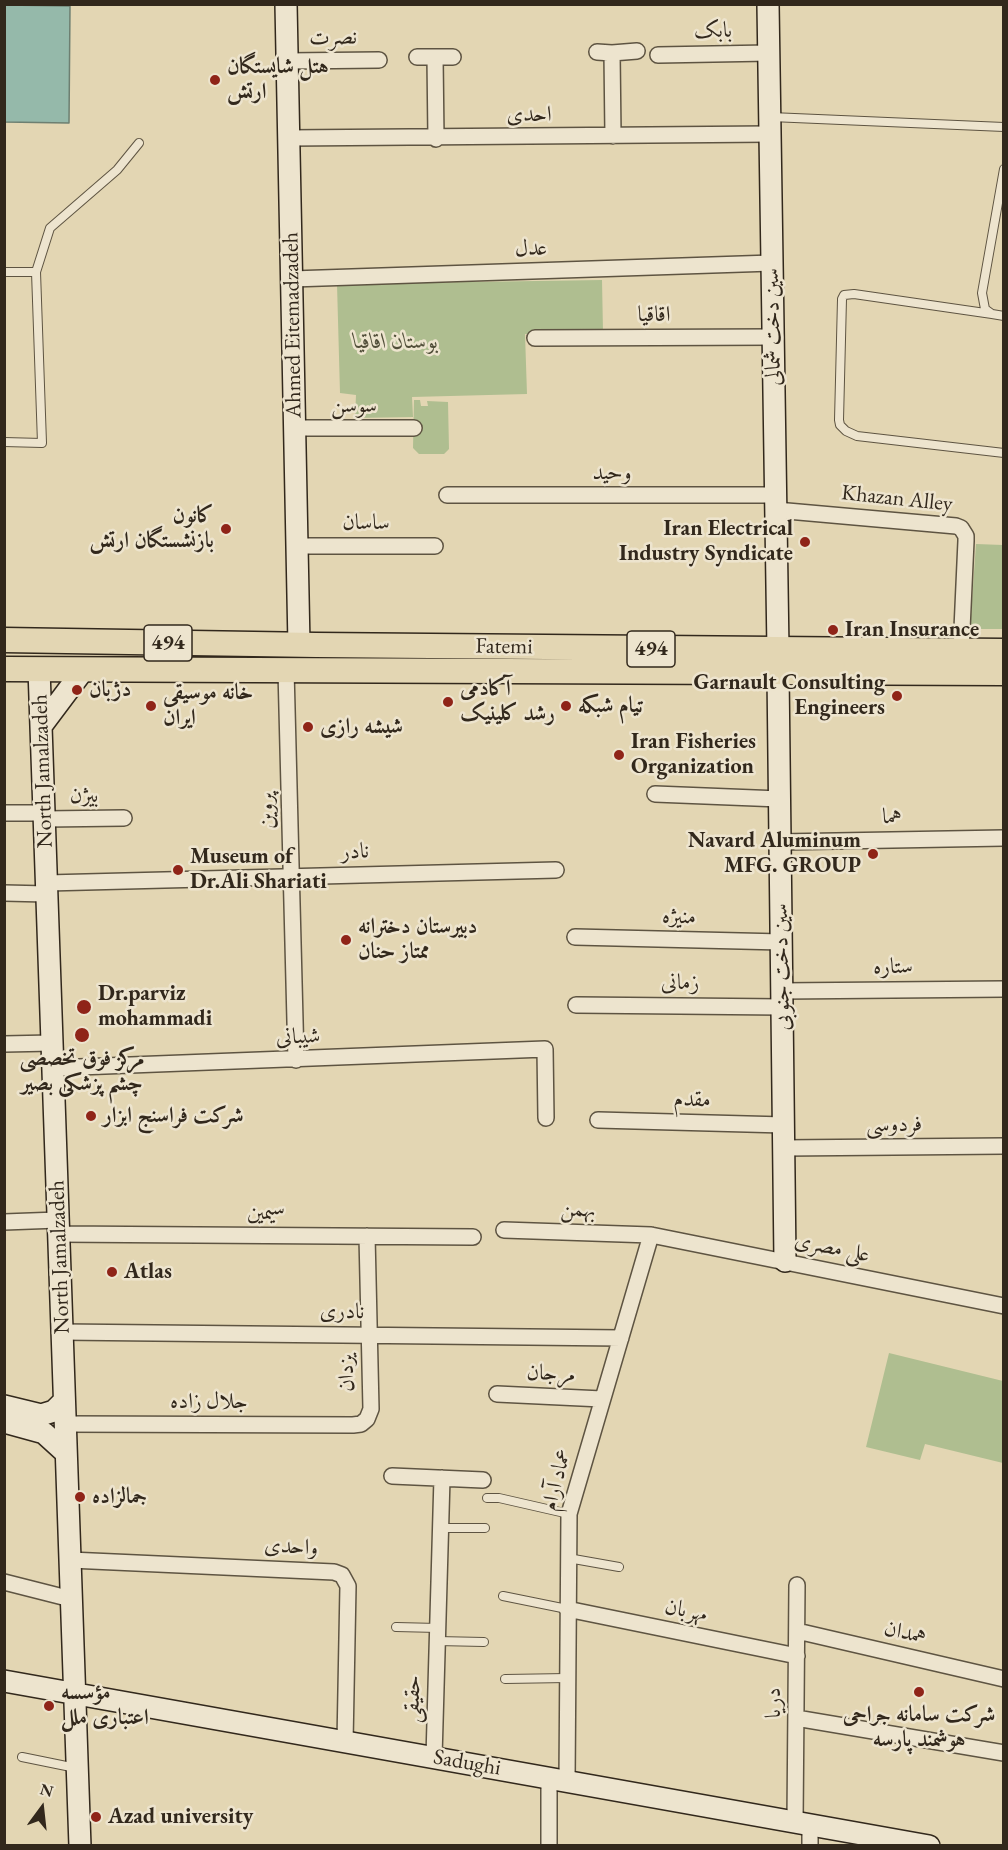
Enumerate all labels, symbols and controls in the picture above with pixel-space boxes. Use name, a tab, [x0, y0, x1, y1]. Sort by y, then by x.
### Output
street label: بابک	[694, 17, 732, 45]
street label: نصرت	[309, 24, 357, 52]
place label: هتل شایستگان ارتش	[227, 54, 329, 106]
marker: هتل شایستگان ارتش	[208, 73, 222, 87]
street label: احدی	[506, 101, 552, 129]
street label: Ahmed Eitemadzadeh	[278, 232, 308, 418]
street label: عدل	[514, 235, 548, 263]
street label: سین دخت شمالی	[759, 268, 787, 386]
street label: اقاقیا	[637, 302, 671, 328]
park label: بوستان اقاقیا	[354, 329, 438, 355]
street label: سوسن	[331, 393, 377, 419]
street label: وحید	[593, 460, 631, 486]
street label: Khazan Alley	[840, 480, 954, 518]
place label: کانون بازنشستگان ارتش	[89, 503, 214, 554]
street label: ساسان	[342, 510, 390, 536]
place label: Iran Electrical Industry Syndicate	[619, 516, 793, 568]
marker: کانون بازنشستگان ارتش	[219, 522, 233, 536]
marker: Iran Electrical Industry Syndicate	[798, 535, 812, 549]
place label: Iran Insurance	[845, 617, 979, 643]
marker: Iran Insurance	[826, 623, 840, 637]
road number: 494	[144, 625, 192, 661]
road number: 494	[627, 631, 675, 667]
street label: Fatemi	[475, 633, 533, 661]
place label: Garnault Consulting Engineers	[694, 670, 885, 722]
place label: آکادمی رشد کلینیک	[460, 676, 555, 728]
place label: دژبان	[89, 677, 131, 703]
place label: خانه موسیقی ایران	[163, 680, 253, 732]
marker: دژبان	[70, 683, 84, 697]
marker: Garnault Consulting Engineers	[890, 689, 904, 703]
place label: تیام شبکه	[578, 693, 644, 719]
street label: North Jamalzadeh	[27, 694, 59, 848]
marker: آکادمی رشد کلینیک	[441, 695, 455, 709]
marker: خانه موسیقی ایران	[144, 699, 158, 713]
marker: تیام شبکه	[559, 699, 573, 713]
place label: شیشه رازی	[320, 714, 403, 740]
marker: شیشه رازی	[301, 720, 315, 734]
place label: Iran Fisheries Organization	[631, 729, 756, 780]
marker: Iran Fisheries Organization	[612, 748, 626, 762]
street label: بیژن	[69, 783, 99, 809]
street label: پروین	[253, 792, 281, 830]
street label: هما	[882, 804, 902, 830]
place label: Navard Aluminum MFG. GROUP	[688, 828, 861, 879]
street label: نادر	[341, 838, 369, 866]
place label: Museum of Dr.Ali Shariati	[190, 844, 327, 896]
marker: Navard Aluminum MFG. GROUP	[866, 847, 880, 861]
marker: Museum of Dr.Ali Shariati	[171, 863, 185, 877]
street label: منیژه	[661, 903, 697, 931]
street label: سین دخت جنوبی	[768, 903, 796, 1031]
place label: دبیرستان دخترانه ممتاز حنان	[358, 914, 477, 966]
marker: دبیرستان دخترانه ممتاز حنان	[339, 933, 353, 947]
street label: ستاره	[873, 953, 913, 981]
street label: زمانی	[661, 969, 699, 997]
place label: Dr.parviz mohammadi	[98, 981, 212, 1032]
marker: Dr.parviz mohammadi	[75, 998, 93, 1016]
street label: شیبانی	[275, 1023, 321, 1051]
marker: مرکز فوق تخصصی چشم پزشکی بصیر	[73, 1026, 91, 1044]
place label: مرکز فوق تخصصی چشم پزشکی بصیر	[20, 1046, 144, 1098]
street label: مقدم	[673, 1086, 711, 1114]
place label: شرکت فراسنج ابزار	[103, 1103, 244, 1129]
marker: شرکت فراسنج ابزار	[84, 1109, 98, 1123]
street label: فردوسی	[866, 1111, 922, 1139]
street label: North Jamalzadeh	[44, 1180, 76, 1334]
street label: بهمن	[560, 1196, 596, 1224]
street label: سیمین	[247, 1199, 285, 1227]
street label: علی مصری	[792, 1227, 872, 1269]
place label: Atlas	[124, 1259, 172, 1285]
marker: Atlas	[105, 1265, 119, 1279]
street label: نادری	[319, 1298, 365, 1326]
street label: یزدان	[333, 1354, 361, 1392]
street label: مرجان	[526, 1360, 576, 1388]
street label: جلال زاده	[170, 1389, 248, 1415]
street label: عماد آرام	[537, 1446, 577, 1514]
place label: جمالزاده	[92, 1484, 147, 1510]
marker: جمالزاده	[73, 1490, 87, 1504]
street label: واحدی	[263, 1532, 319, 1562]
street label: مهربان	[662, 1594, 710, 1628]
street label: همدان	[881, 1615, 929, 1651]
street label: حقیقی	[399, 1675, 427, 1723]
place label: مؤسسه اعتباری ملل	[61, 1680, 149, 1732]
marker: شرکت سامانه جراحی هوشمند پارسه	[912, 1685, 926, 1699]
street label: دریا	[761, 1688, 787, 1718]
marker: مؤسسه اعتباری ملل	[42, 1699, 56, 1713]
place label: شرکت سامانه جراحی هوشمند پارسه	[843, 1702, 995, 1754]
street label: Sadughi	[431, 1744, 503, 1782]
north arrow	[12, 1778, 72, 1838]
text: N	[38, 1778, 56, 1802]
place label: Azad university	[108, 1804, 253, 1830]
marker: Azad university	[89, 1810, 103, 1824]

